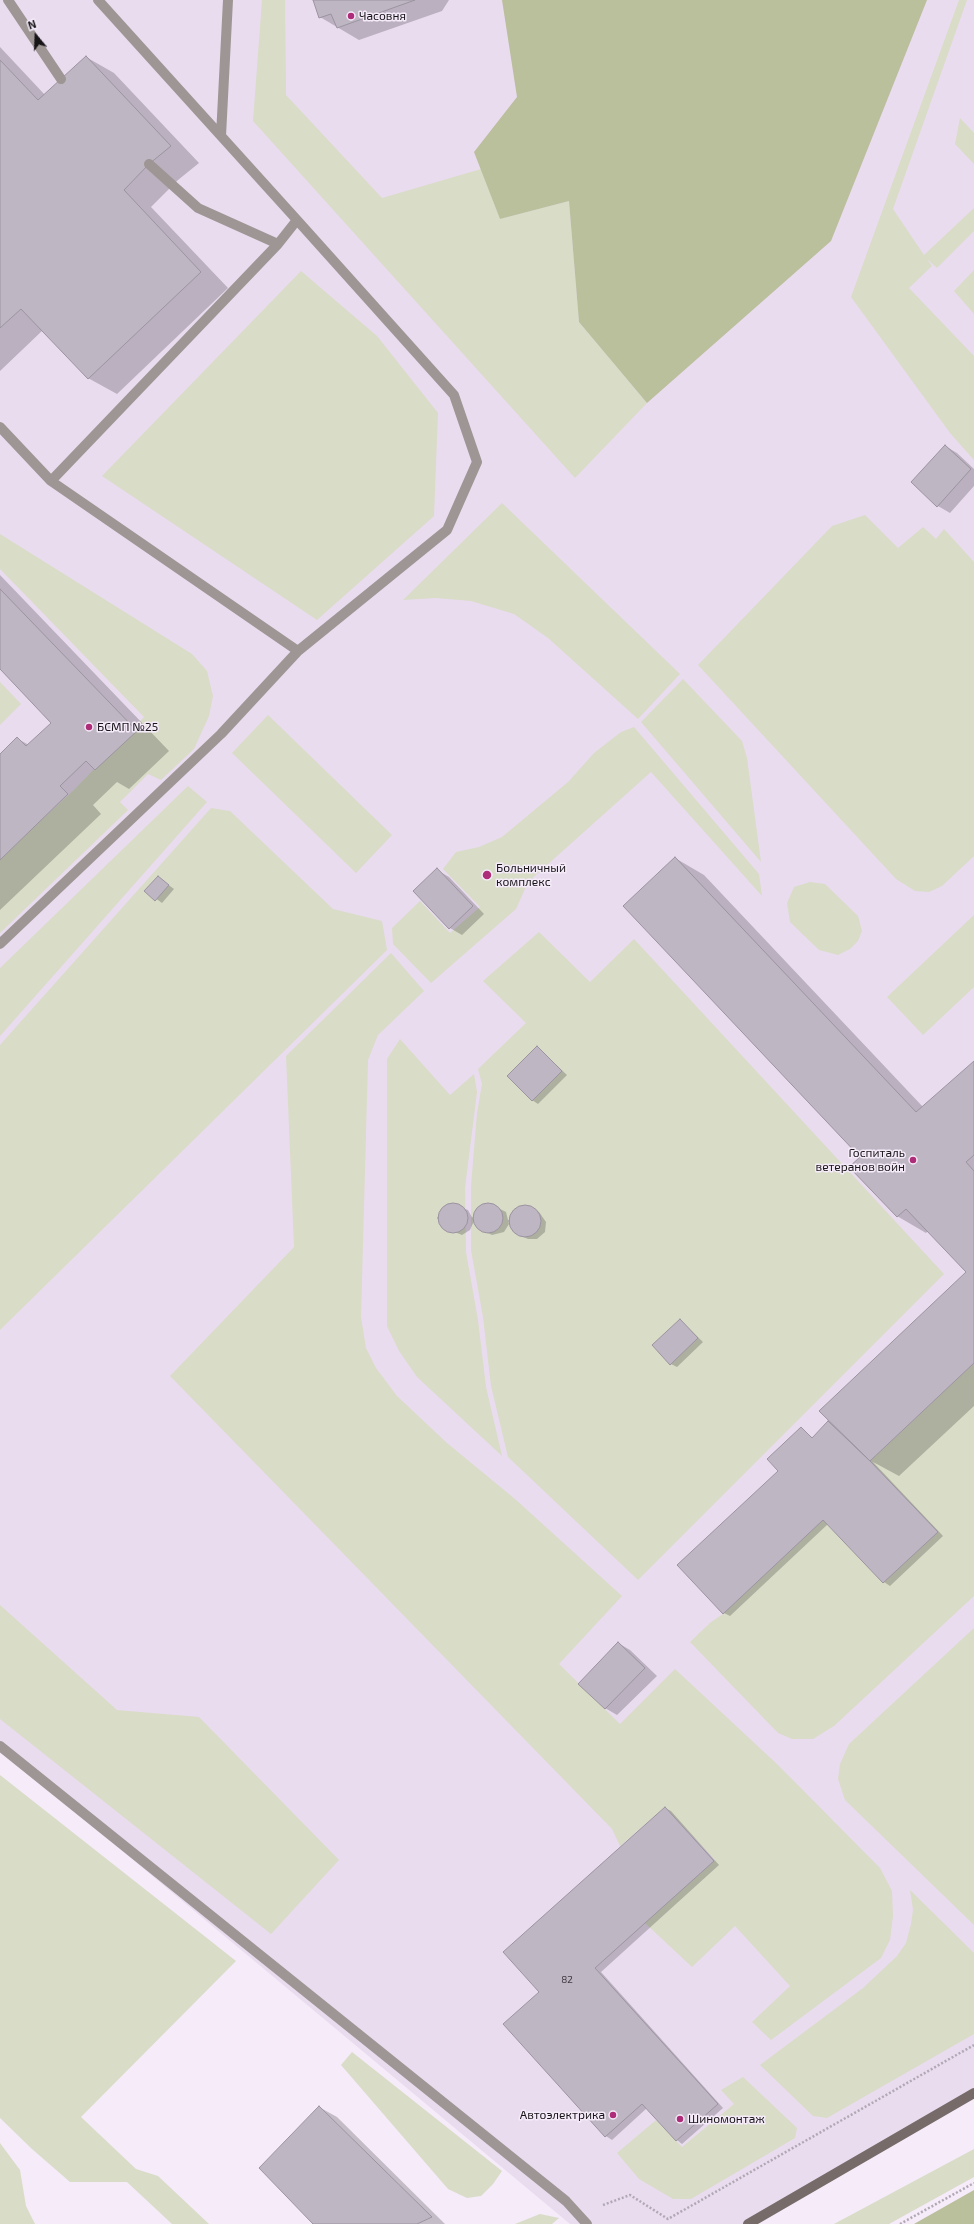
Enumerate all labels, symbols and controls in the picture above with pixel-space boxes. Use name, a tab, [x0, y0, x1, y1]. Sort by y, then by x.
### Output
place label: Часовня	[359, 9, 406, 23]
marker: Часовня	[346, 11, 356, 21]
north arrow	[16, 16, 56, 56]
text: N	[26, 17, 38, 32]
place label: БСМП №25	[97, 720, 158, 734]
marker: БСМП №25	[84, 722, 94, 732]
place label: Больничный комплекс	[496, 861, 566, 889]
marker: Больничный комплекс	[481, 869, 493, 881]
place label: Госпиталь ветеранов войн	[816, 1146, 905, 1174]
marker: Госпиталь ветеранов войн	[908, 1155, 918, 1165]
house number: 82	[561, 1974, 573, 1986]
place label: Автоэлектрика	[520, 2108, 605, 2122]
marker: Автоэлектрика	[608, 2110, 618, 2120]
place label: Шиномонтаж	[688, 2112, 765, 2126]
marker: Шиномонтаж	[675, 2114, 685, 2124]

